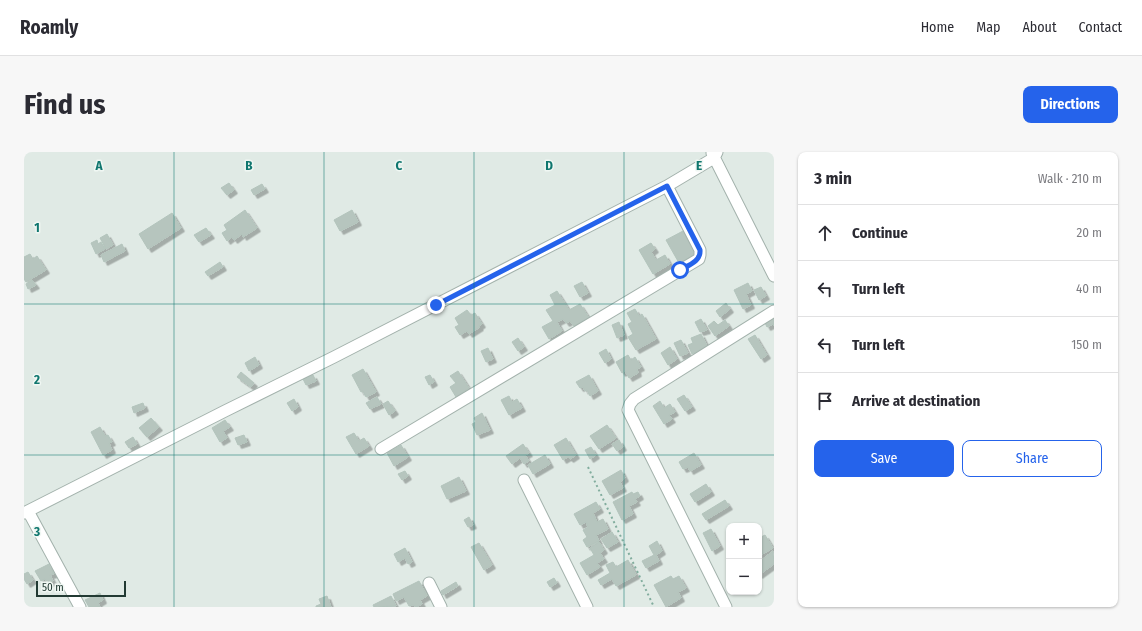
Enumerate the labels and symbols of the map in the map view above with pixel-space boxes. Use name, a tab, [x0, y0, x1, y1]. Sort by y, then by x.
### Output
text: A	[94, 158, 103, 173]
text: B	[245, 158, 253, 173]
text: C	[396, 158, 403, 173]
text: D	[545, 158, 553, 173]
text: E	[696, 158, 702, 173]
text: 1	[34, 220, 40, 235]
route start	[671, 261, 689, 279]
route end	[427, 296, 445, 314]
text: 2	[33, 372, 40, 387]
text: 3	[33, 524, 40, 539]
scale bar	[36, 579, 126, 598]

